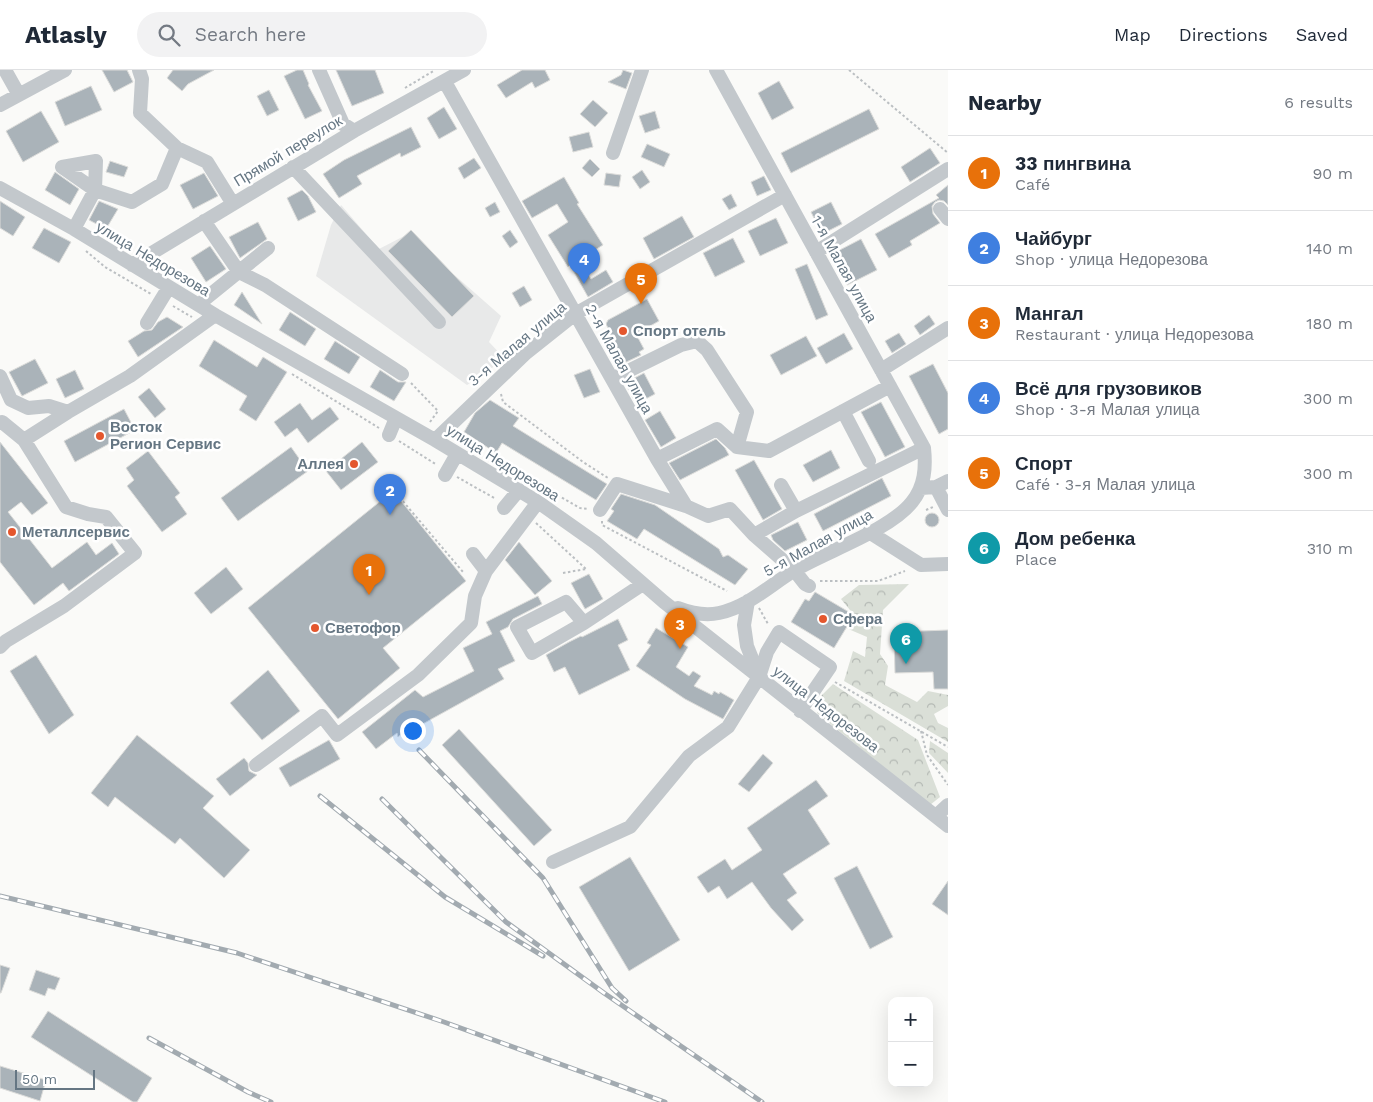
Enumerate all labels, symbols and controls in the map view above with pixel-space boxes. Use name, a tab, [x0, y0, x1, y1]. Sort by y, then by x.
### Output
search box	[137, 12, 487, 57]
text: Atlasly	[25, 21, 107, 49]
icon: search	[155, 21, 183, 49]
text: Search here	[195, 23, 306, 46]
text: Map	[1114, 24, 1151, 45]
text: Directions	[1179, 24, 1268, 45]
text: Saved	[1296, 24, 1348, 45]
text: Nearby	[968, 90, 1041, 115]
text: 6 results	[1284, 93, 1353, 112]
street label: Прямой переулок	[231, 111, 346, 190]
text: 33 пингвина	[1015, 152, 1131, 175]
text: 1	[981, 164, 987, 183]
text: 90 m	[1312, 164, 1353, 183]
text: Café	[1015, 175, 1050, 194]
street label: 1-я Малая улица	[807, 212, 881, 326]
street label: улица Недорезова	[93, 218, 214, 300]
text: Чайбург	[1015, 227, 1092, 250]
text: 2	[979, 239, 989, 258]
text: 140 m	[1306, 239, 1353, 258]
pin: 4	[568, 243, 600, 284]
text: Shop · улица Недорезова	[1015, 250, 1208, 269]
pin: 5	[625, 263, 657, 304]
street label: 3-я Малая улица	[464, 297, 570, 390]
street label: 2-я Малая улица	[582, 301, 657, 417]
text: Мангал	[1015, 302, 1084, 325]
text: 3	[979, 314, 989, 333]
text: 180 m	[1306, 314, 1353, 333]
place label: Спорт отель	[633, 322, 726, 340]
marker: Спорт отель	[617, 325, 629, 337]
text: Restaurant · улица Недорезова	[1015, 325, 1254, 344]
text: Всё для грузовиков	[1015, 377, 1202, 400]
text: 4	[979, 389, 989, 408]
text: 300 m	[1303, 389, 1353, 408]
text: Shop · 3-я Малая улица	[1015, 400, 1200, 419]
place label: Восток Регион Сервис	[110, 418, 221, 453]
street label: улица Недорезова	[443, 421, 563, 505]
marker: Восток Регион Сервис	[94, 430, 106, 442]
text: Спорт	[1015, 452, 1072, 475]
place label: Аллея	[297, 455, 344, 473]
marker: Аллея	[348, 458, 360, 470]
text: 5	[979, 464, 989, 483]
text: 300 m	[1303, 464, 1353, 483]
pin: 2	[374, 474, 406, 515]
text: Café · 3-я Малая улица	[1015, 475, 1195, 494]
street label: 5-я Малая улица	[760, 505, 876, 580]
place label: Металлсервис	[22, 523, 130, 541]
marker: Металлсервис	[6, 526, 18, 538]
text: Дом ребенка	[1015, 527, 1135, 550]
text: 6	[979, 539, 989, 558]
text: 310 m	[1307, 539, 1353, 558]
text: Place	[1015, 550, 1057, 569]
pin: 1	[353, 554, 385, 595]
pin: 3	[664, 608, 696, 649]
place label: Сфера	[833, 610, 883, 628]
marker: Сфера	[817, 613, 829, 625]
place label: Светофор	[325, 619, 401, 637]
marker: Светофор	[309, 622, 321, 634]
pin: 6	[890, 623, 922, 664]
street label: улица Недорезова	[769, 662, 883, 756]
your location	[400, 718, 426, 744]
map controls	[888, 997, 933, 1087]
button: +	[888, 997, 933, 1042]
button: −	[888, 1042, 933, 1087]
scale bar	[15, 1067, 95, 1090]
text: 50 m	[22, 1071, 57, 1087]

